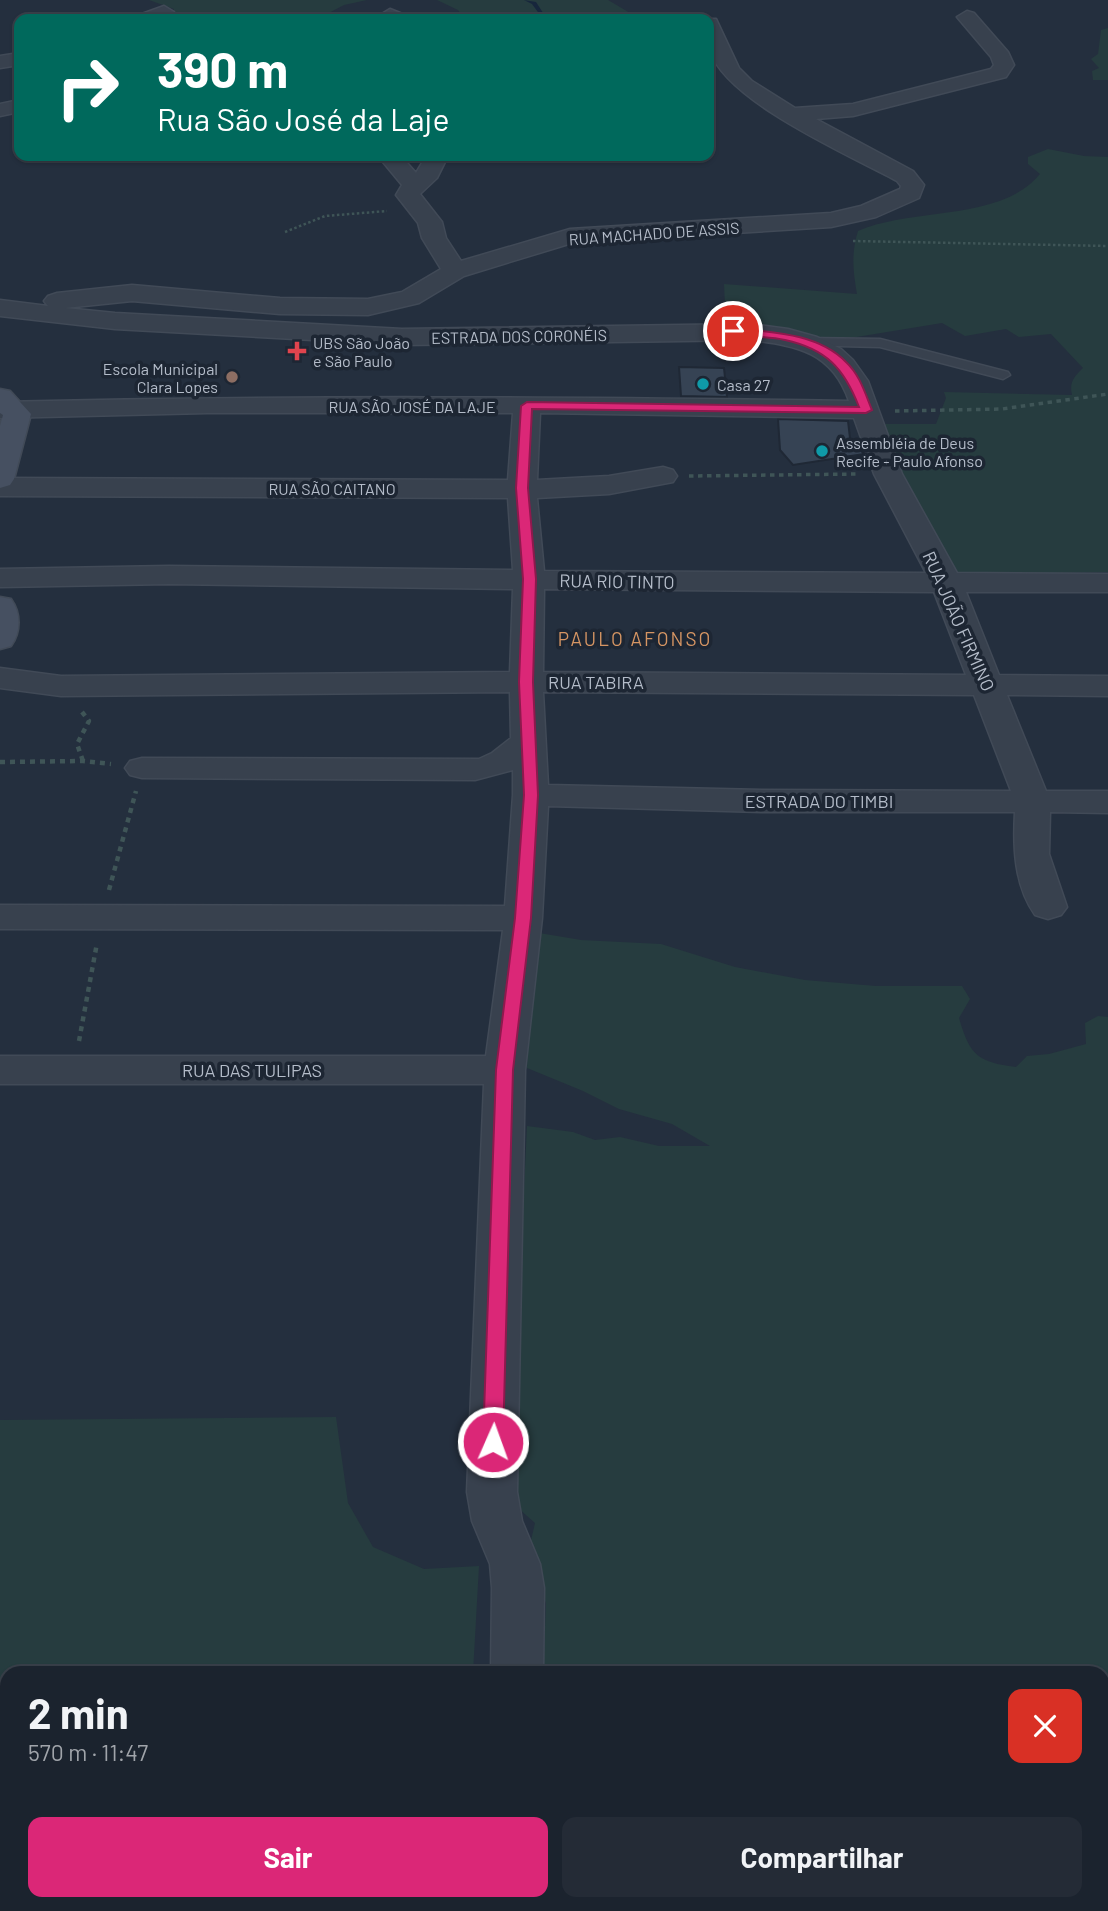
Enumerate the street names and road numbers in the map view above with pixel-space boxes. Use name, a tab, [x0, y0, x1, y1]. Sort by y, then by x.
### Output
street label: RUA MACHADO DE ASSIS	[568, 218, 740, 248]
street label: ESTRADA DOS CORONÉIS	[431, 325, 607, 347]
street label: RUA SÃO JOSÉ DA LAJE	[328, 397, 496, 416]
street label: RUA SÃO CAITANO	[268, 479, 396, 498]
street label: RUA JOÃO FIRMINO	[918, 548, 1000, 694]
street label: RUA RIO TINTO	[559, 569, 675, 593]
street label: RUA TABIRA	[548, 671, 644, 693]
street label: ESTRADA DO TIMBI	[745, 790, 893, 812]
street label: RUA DAS TULIPAS	[182, 1059, 322, 1081]

